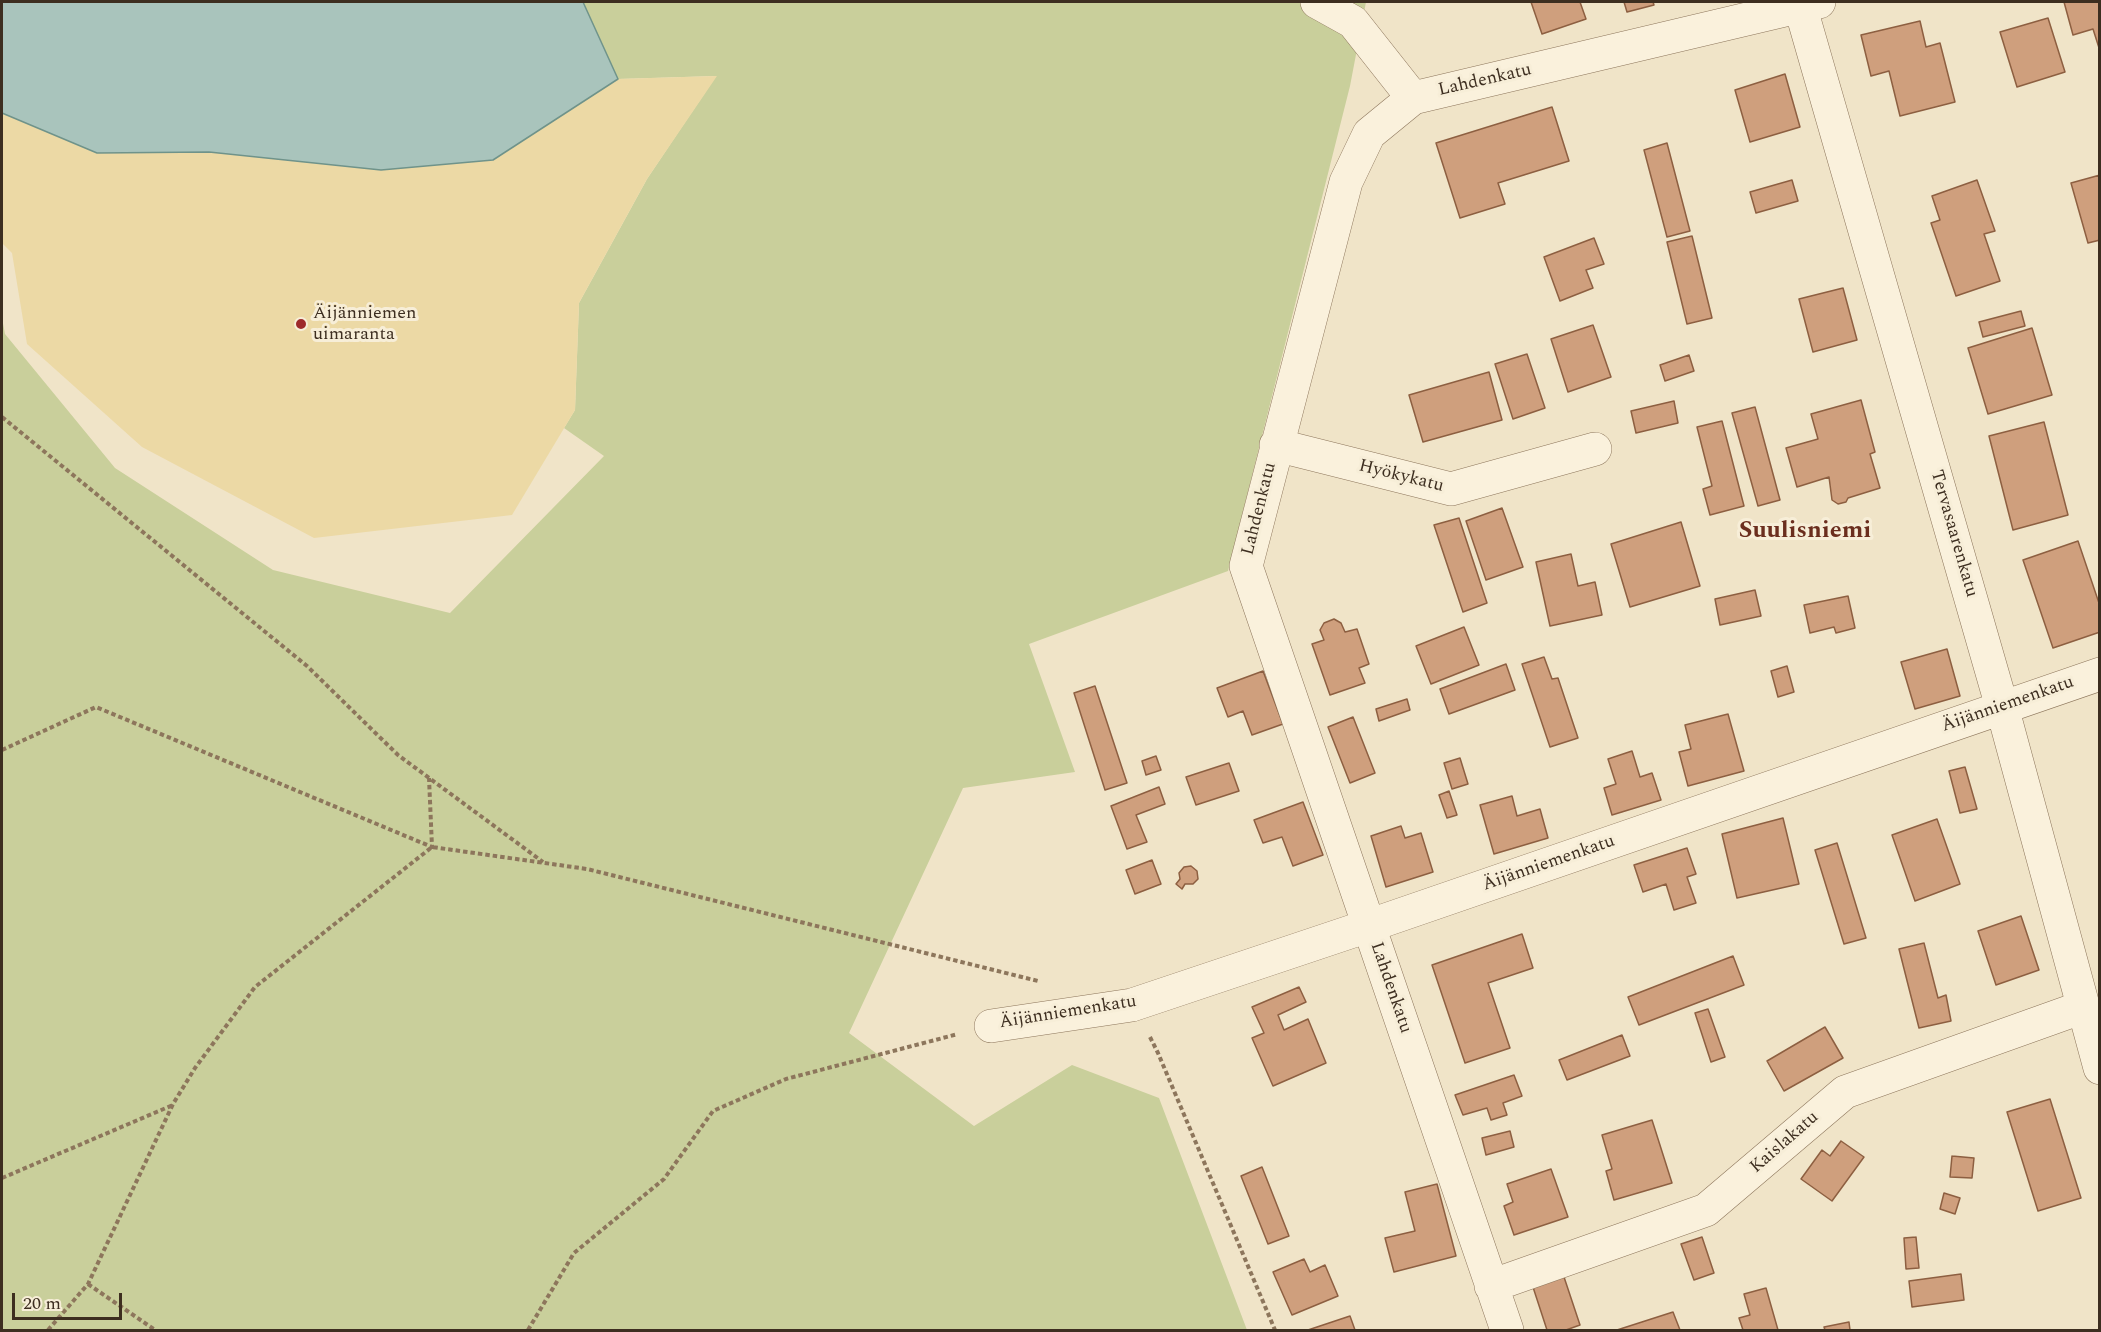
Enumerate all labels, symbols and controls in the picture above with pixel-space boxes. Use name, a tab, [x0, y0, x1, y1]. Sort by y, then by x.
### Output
street label: Lahdenkatu	[1436, 60, 1534, 102]
place label: Äijänniemen uimaranta	[313, 303, 416, 346]
marker: Äijänniemen uimaranta	[294, 317, 308, 331]
street label: Hyökykatu	[1356, 456, 1446, 498]
street label: Lahdenkatu	[1238, 460, 1282, 558]
street label: Tervasaarenkatu	[1925, 468, 1981, 600]
district label: Suulisniemi	[1739, 518, 1871, 546]
street label: Äijänniemenkatu	[1939, 672, 2077, 738]
street label: Äijänniemenkatu	[1480, 831, 1618, 897]
street label: Lahdenkatu	[1364, 940, 1416, 1036]
street label: Äijänniemenkatu	[998, 991, 1138, 1035]
street label: Kaislakatu	[1746, 1107, 1824, 1179]
scale bar	[15, 1281, 124, 1319]
text: 20 m	[23, 1290, 61, 1317]

